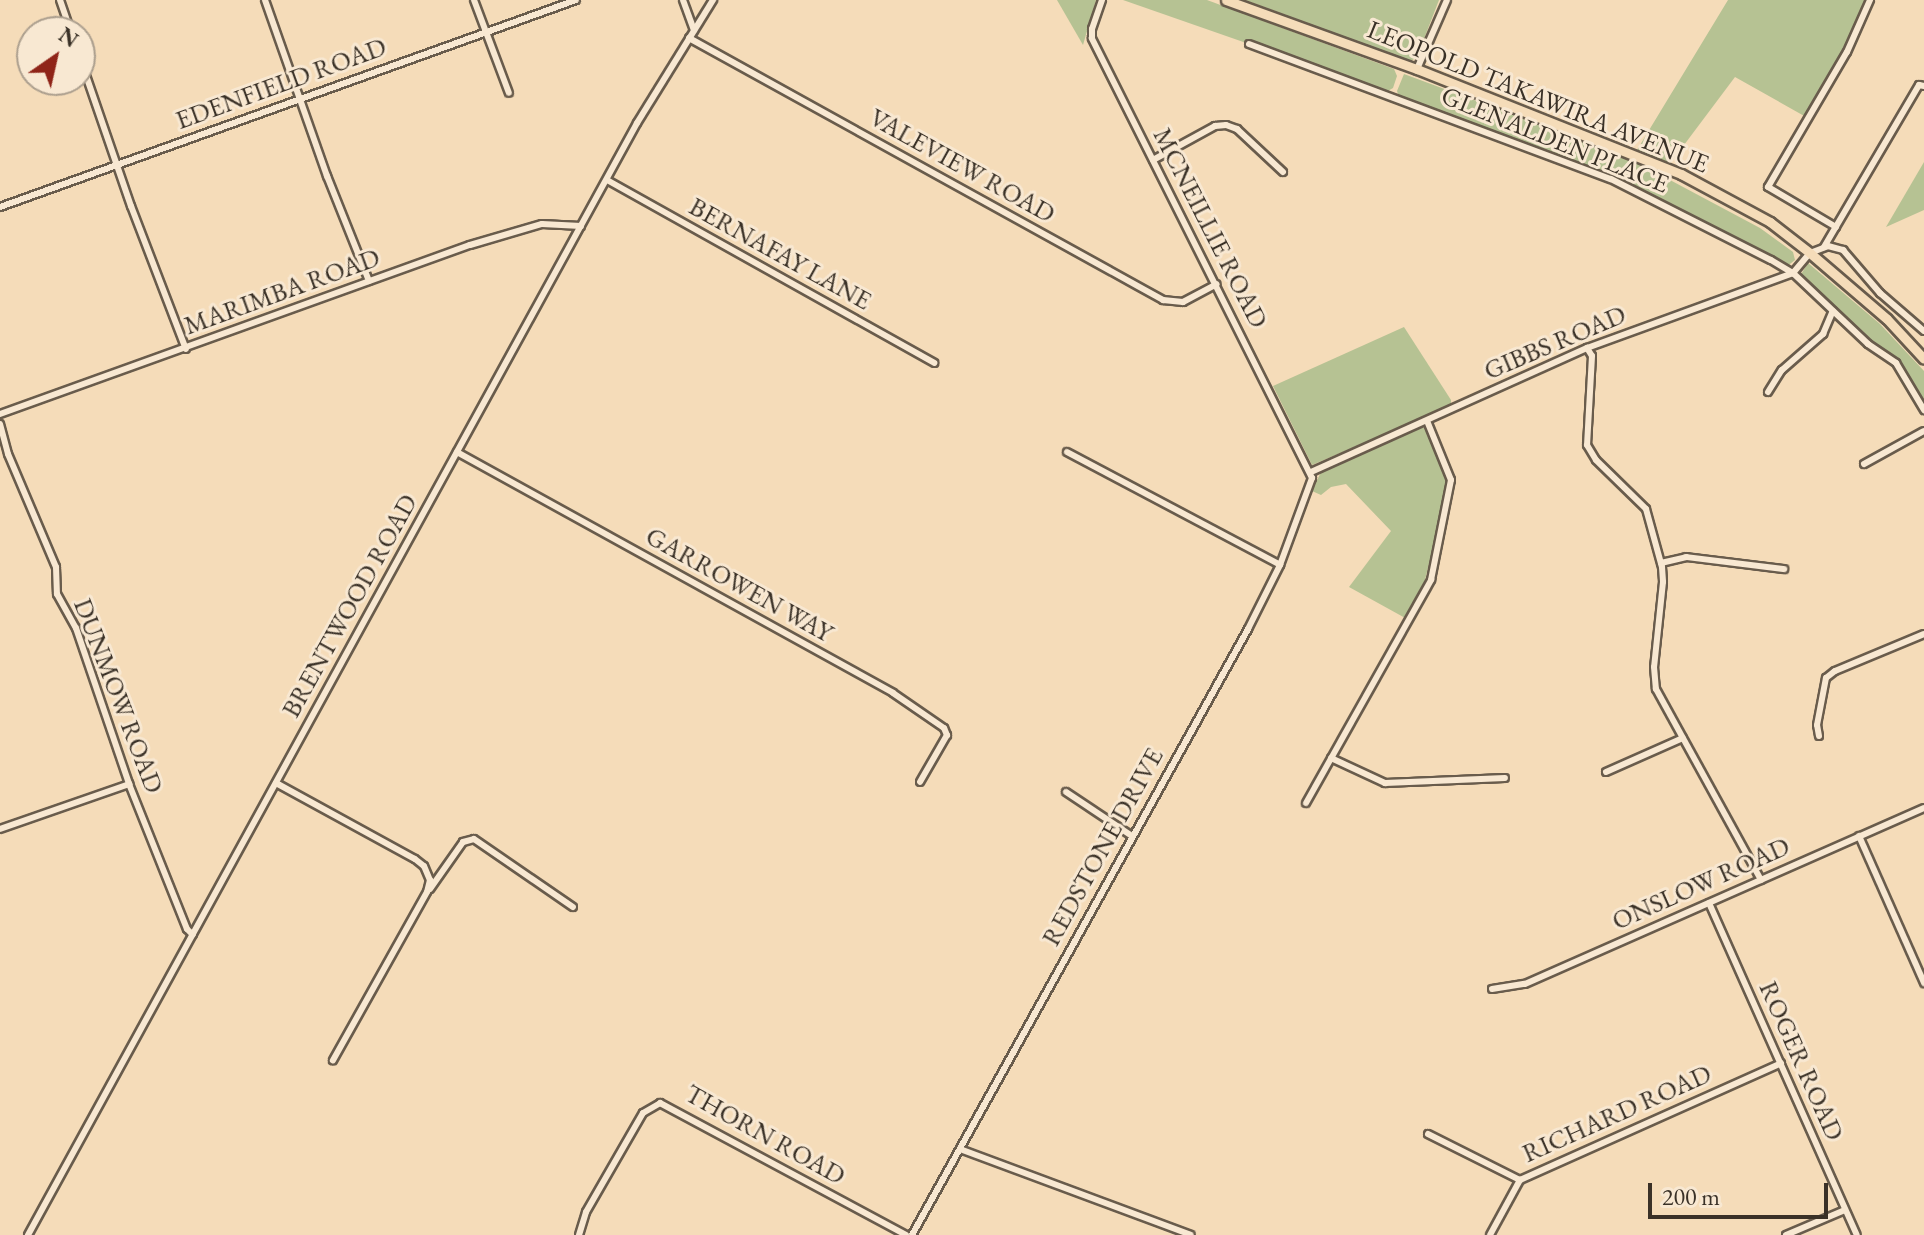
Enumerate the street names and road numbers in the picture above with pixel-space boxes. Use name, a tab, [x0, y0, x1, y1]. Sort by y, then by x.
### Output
street label: LEOPOLD TAKAWIRA AVENUE	[1363, 14, 1713, 180]
street label: EDENFIELD ROAD	[172, 31, 390, 137]
street label: GLENALDEN PLACE	[1437, 80, 1673, 200]
street label: VALEVIEW ROAD	[864, 102, 1060, 230]
street label: MCNEILLIE ROAD	[1146, 123, 1274, 333]
street label: BERNAFAY LANE	[684, 191, 876, 317]
street label: MARIMBA ROAD	[180, 242, 384, 342]
street label: GIBBS ROAD	[1479, 299, 1631, 387]
street label: BRENTWOOD ROAD	[276, 489, 424, 723]
street label: GARROWEN WAY	[640, 521, 838, 649]
street label: DUNMOW ROAD	[67, 594, 169, 798]
street label: REDSTONE DRIVE	[1036, 743, 1170, 951]
street label: ONSLOW ROAD	[1607, 831, 1795, 937]
street label: ROGER ROAD	[1752, 977, 1850, 1145]
street label: RICHARD ROAD	[1518, 1058, 1716, 1170]
street label: THORN ROAD	[680, 1078, 850, 1192]

